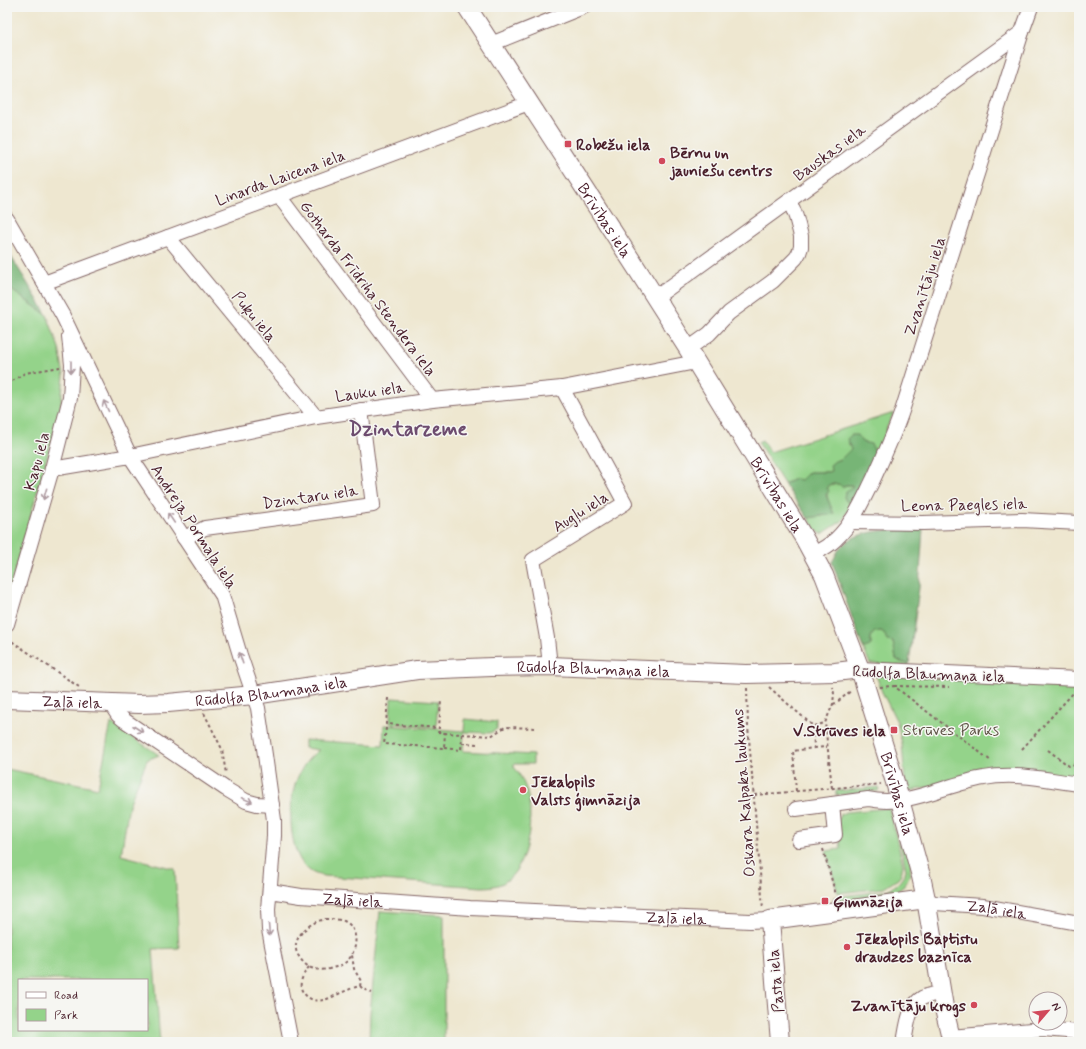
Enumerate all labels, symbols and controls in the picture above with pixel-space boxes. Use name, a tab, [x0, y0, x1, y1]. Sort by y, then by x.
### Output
street label: Bauskas iela	[789, 120, 871, 187]
place label: Robežu iela	[576, 135, 651, 156]
marker: Robežu iela	[563, 139, 573, 149]
place label: Bērnu un jauniešu centrs	[669, 143, 772, 182]
street label: Linarda Laicena iela	[213, 145, 348, 212]
marker: Bērnu un jauniešu centrs	[657, 156, 667, 166]
street label: Brīvības iela	[572, 179, 636, 262]
street label: Gotharda Frīdriha Stendera iela	[295, 197, 441, 381]
street label: Zvanītāju iela	[899, 234, 951, 339]
street label: Puķu iela	[227, 287, 281, 347]
one-way arrow	[67, 360, 75, 373]
street label: Lauku iela	[334, 377, 407, 408]
one-way arrow	[102, 401, 109, 413]
district label: Dzintarzeme	[349, 416, 468, 443]
street label: Kapu iela	[20, 430, 55, 493]
street label: Brīvības iela	[745, 453, 807, 537]
street label: Andreja Pormaļa iela	[146, 460, 242, 593]
street label: Dzintaru iela	[261, 480, 360, 515]
one-way arrow	[41, 487, 48, 500]
street label: Augļu iela	[549, 487, 613, 538]
street label: Leona Paegles iela	[901, 494, 1028, 517]
one-way arrow	[167, 513, 175, 524]
one-way arrow	[237, 652, 244, 665]
street label: Rūdolfa Blaumaņa iela	[517, 657, 670, 683]
street label: Rūdolfa Blaumaņa iela	[852, 661, 1006, 688]
street label: Rūdolfa Blaumaņa iela	[194, 672, 349, 712]
street label: Zaļā iela	[41, 691, 103, 715]
street label: Oskara Kalpaka laukums	[728, 708, 761, 878]
park label: Strūves Parks	[903, 720, 999, 741]
place label: V.Strūves iela	[793, 721, 886, 742]
one-way arrow	[132, 725, 143, 733]
marker: V.Strūves iela	[889, 725, 899, 735]
street label: Brīvības iela	[874, 750, 918, 838]
place label: Jēkabpils Valsts ģimnāzija	[531, 772, 641, 812]
marker: Jēkabpils Valsts ģimnāzija	[518, 785, 528, 795]
one-way arrow	[240, 797, 252, 805]
street label: Zaļā iela	[321, 889, 384, 914]
place label: Ģimnāzija	[833, 892, 903, 913]
marker: Ģimnāzija	[820, 896, 830, 906]
street label: Zaļā iela	[966, 896, 1029, 926]
street label: Zaļā iela	[645, 907, 707, 931]
one-way arrow	[266, 923, 273, 936]
place label: Jēkabpils Baptistu draudzes baznīca	[855, 929, 978, 968]
marker: Jēkabpils Baptistu draudzes baznīca	[842, 942, 852, 952]
street label: Pasta iela	[763, 948, 790, 1014]
legend	[18, 979, 148, 1031]
text: Road	[54, 988, 78, 1004]
north arrow	[1028, 991, 1068, 1031]
place label: Zvanītāju krogs	[850, 996, 966, 1018]
marker: Zvanītāju krogs	[969, 1000, 979, 1010]
text: N	[1048, 1000, 1064, 1013]
text: Park	[54, 1008, 78, 1024]

